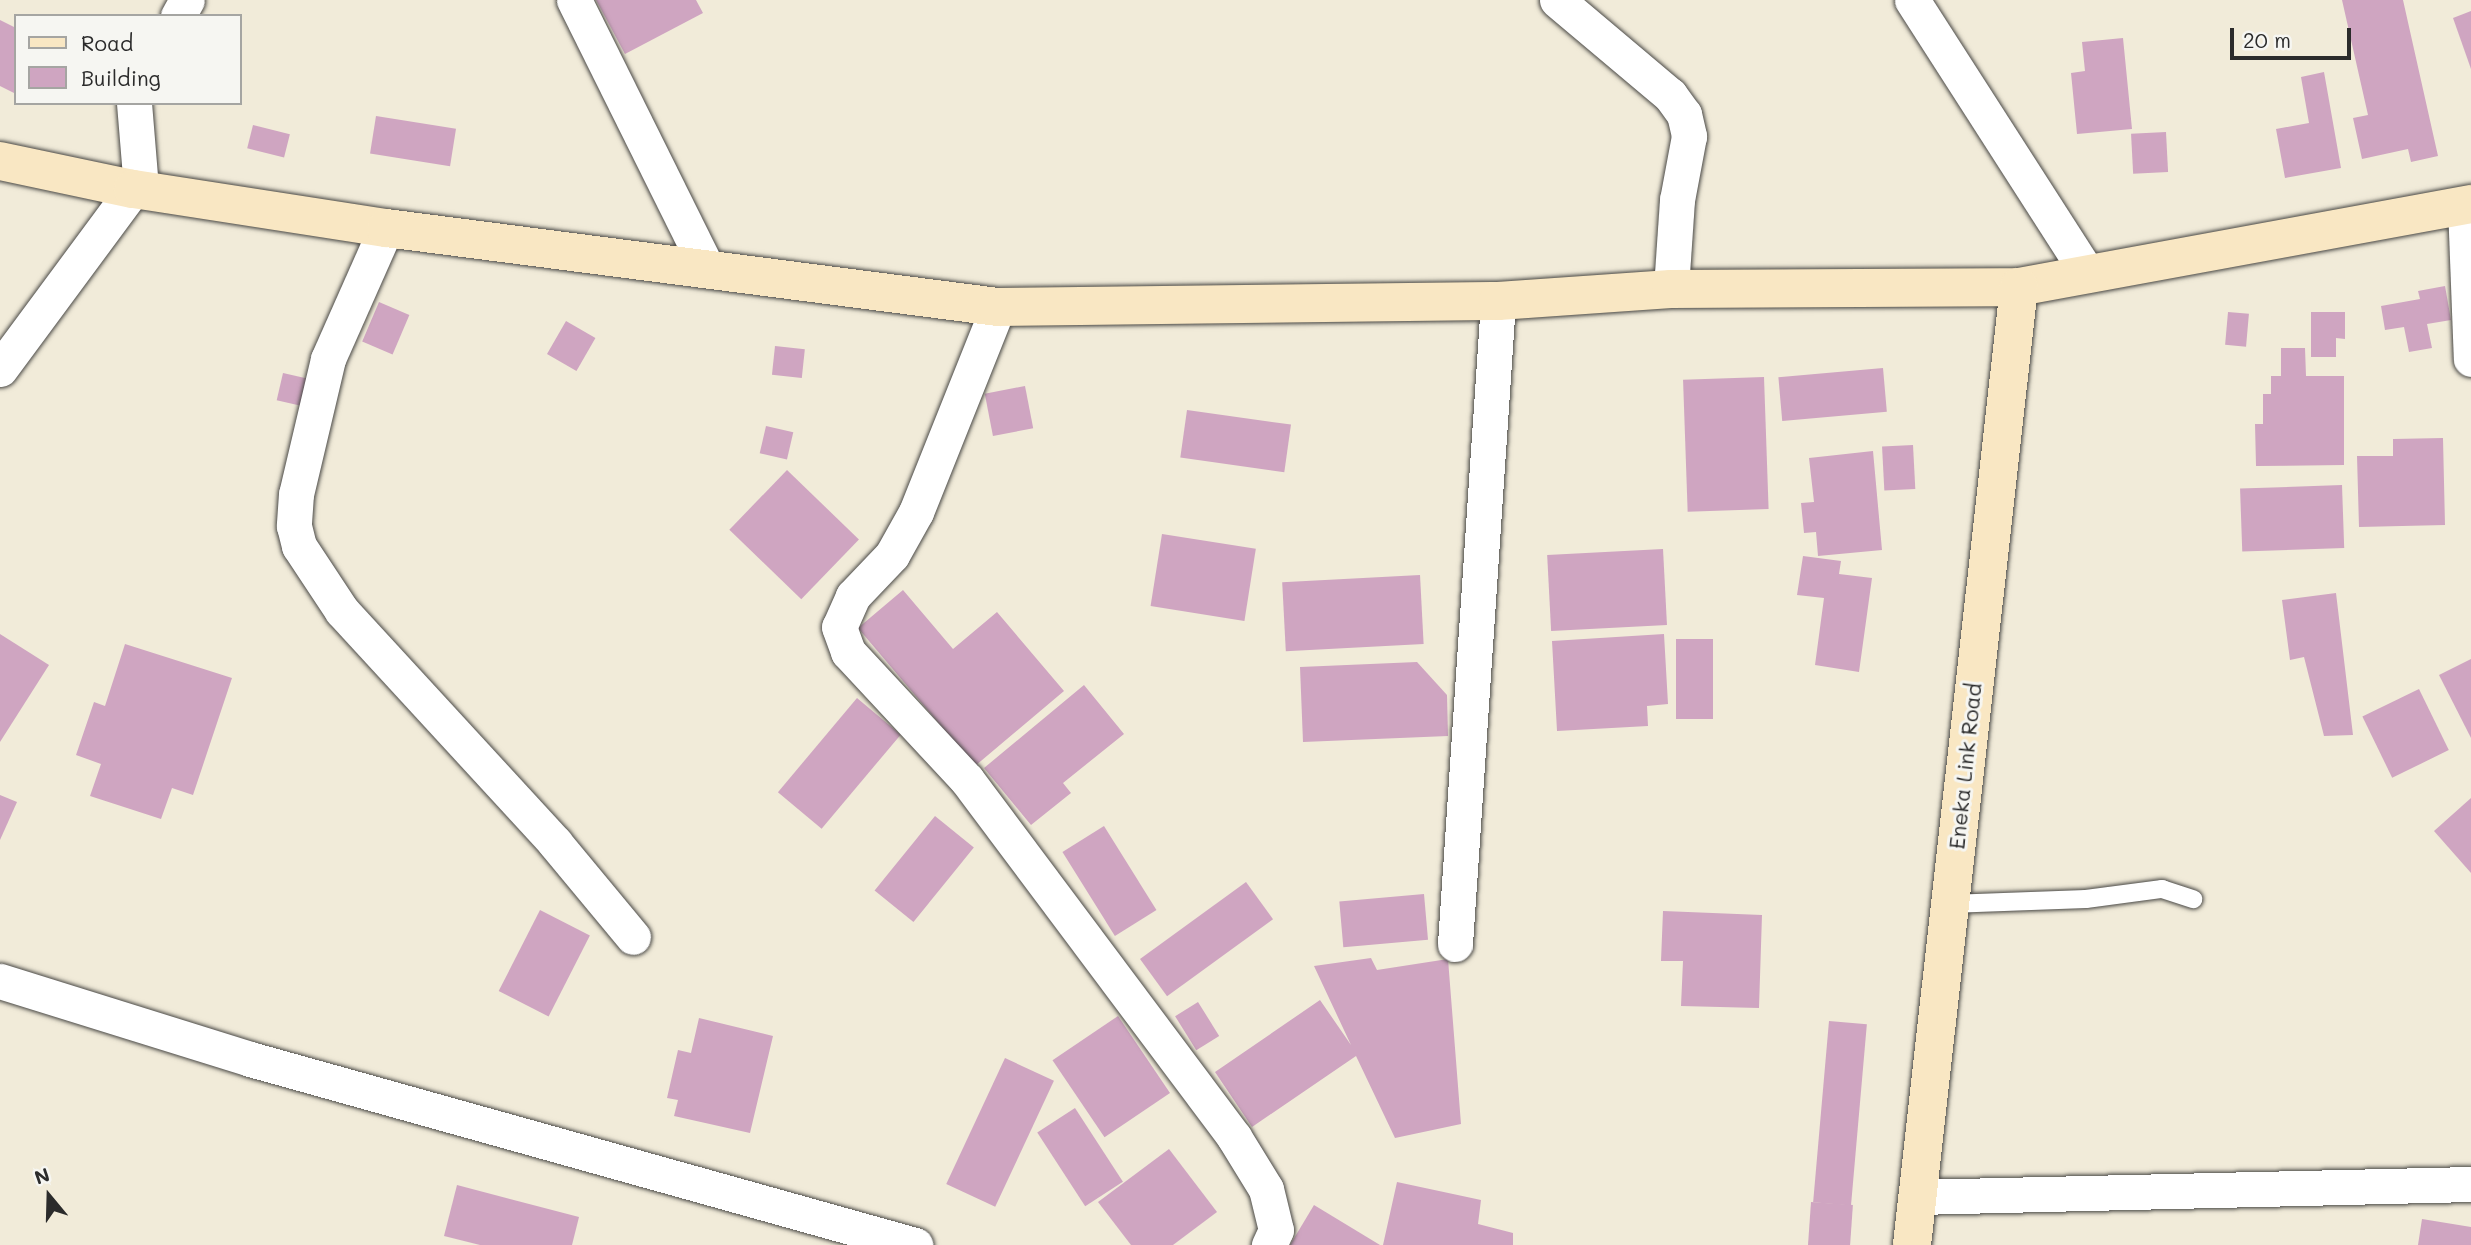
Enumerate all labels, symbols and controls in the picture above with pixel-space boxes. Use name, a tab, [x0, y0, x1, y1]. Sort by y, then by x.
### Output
legend	[14, 14, 242, 105]
scale bar	[2233, 14, 2354, 58]
text: 20 m	[2243, 26, 2291, 53]
text: Road	[81, 29, 133, 56]
text: Building	[81, 64, 161, 91]
street label: Eneka Link Road	[1944, 682, 1986, 850]
north arrow	[14, 1161, 84, 1231]
text: N	[31, 1162, 53, 1190]

